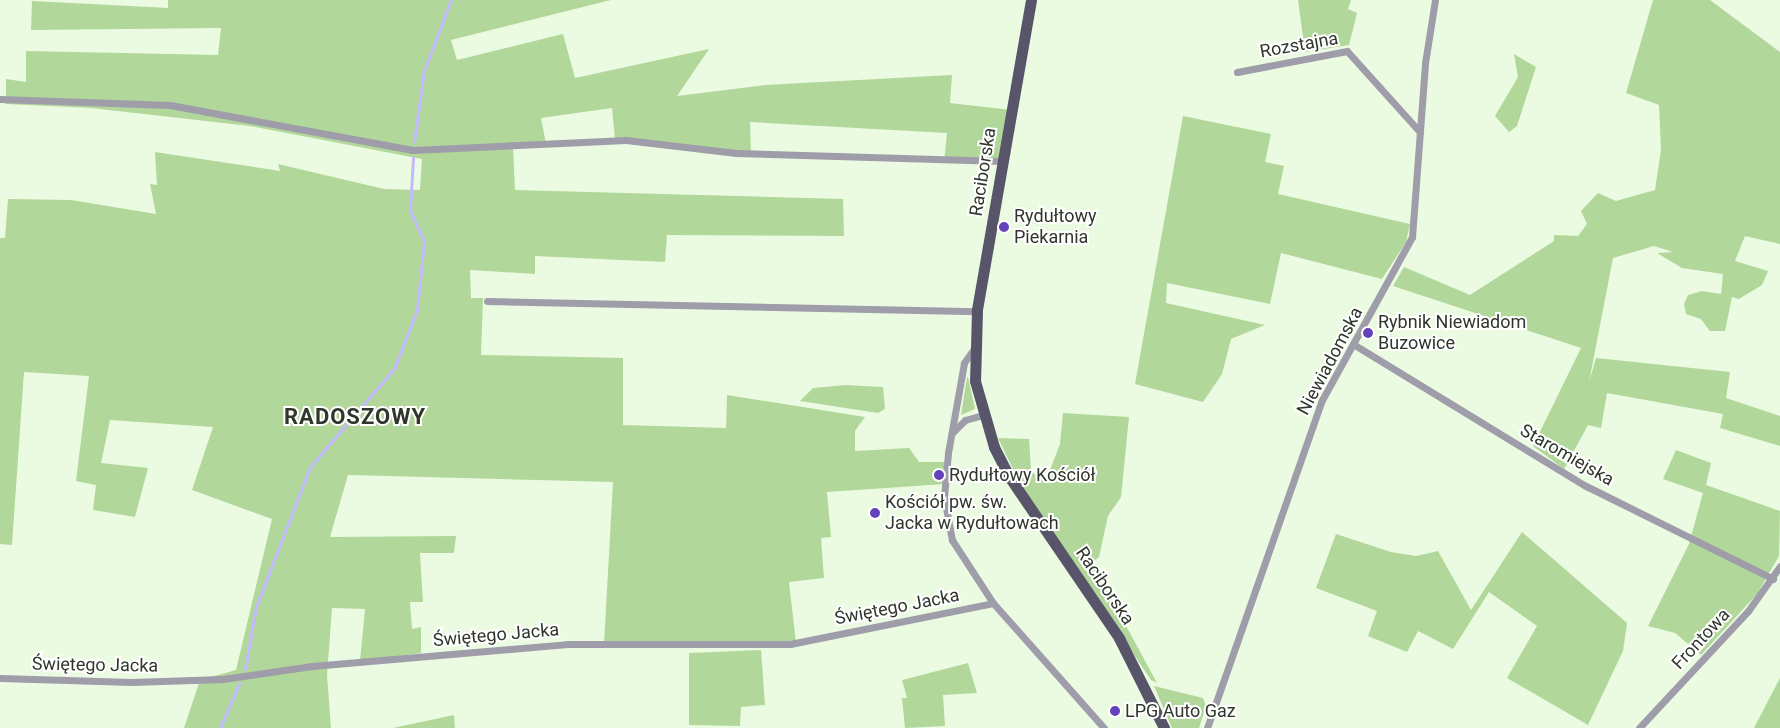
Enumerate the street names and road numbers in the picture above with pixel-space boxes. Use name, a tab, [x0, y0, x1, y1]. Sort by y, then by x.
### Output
street label: Rozstajna	[1258, 27, 1340, 63]
street label: Raciborska	[965, 126, 1001, 218]
street label: Niewiadomska	[1293, 303, 1367, 419]
street label: Staromiejska	[1516, 419, 1618, 491]
street label: Raciborska	[1071, 543, 1139, 629]
street label: Świętego Jacka	[833, 584, 961, 630]
street label: Frontowa	[1667, 604, 1735, 674]
street label: Świętego Jacka	[432, 619, 560, 651]
street label: Świętego Jacka	[32, 653, 158, 677]

